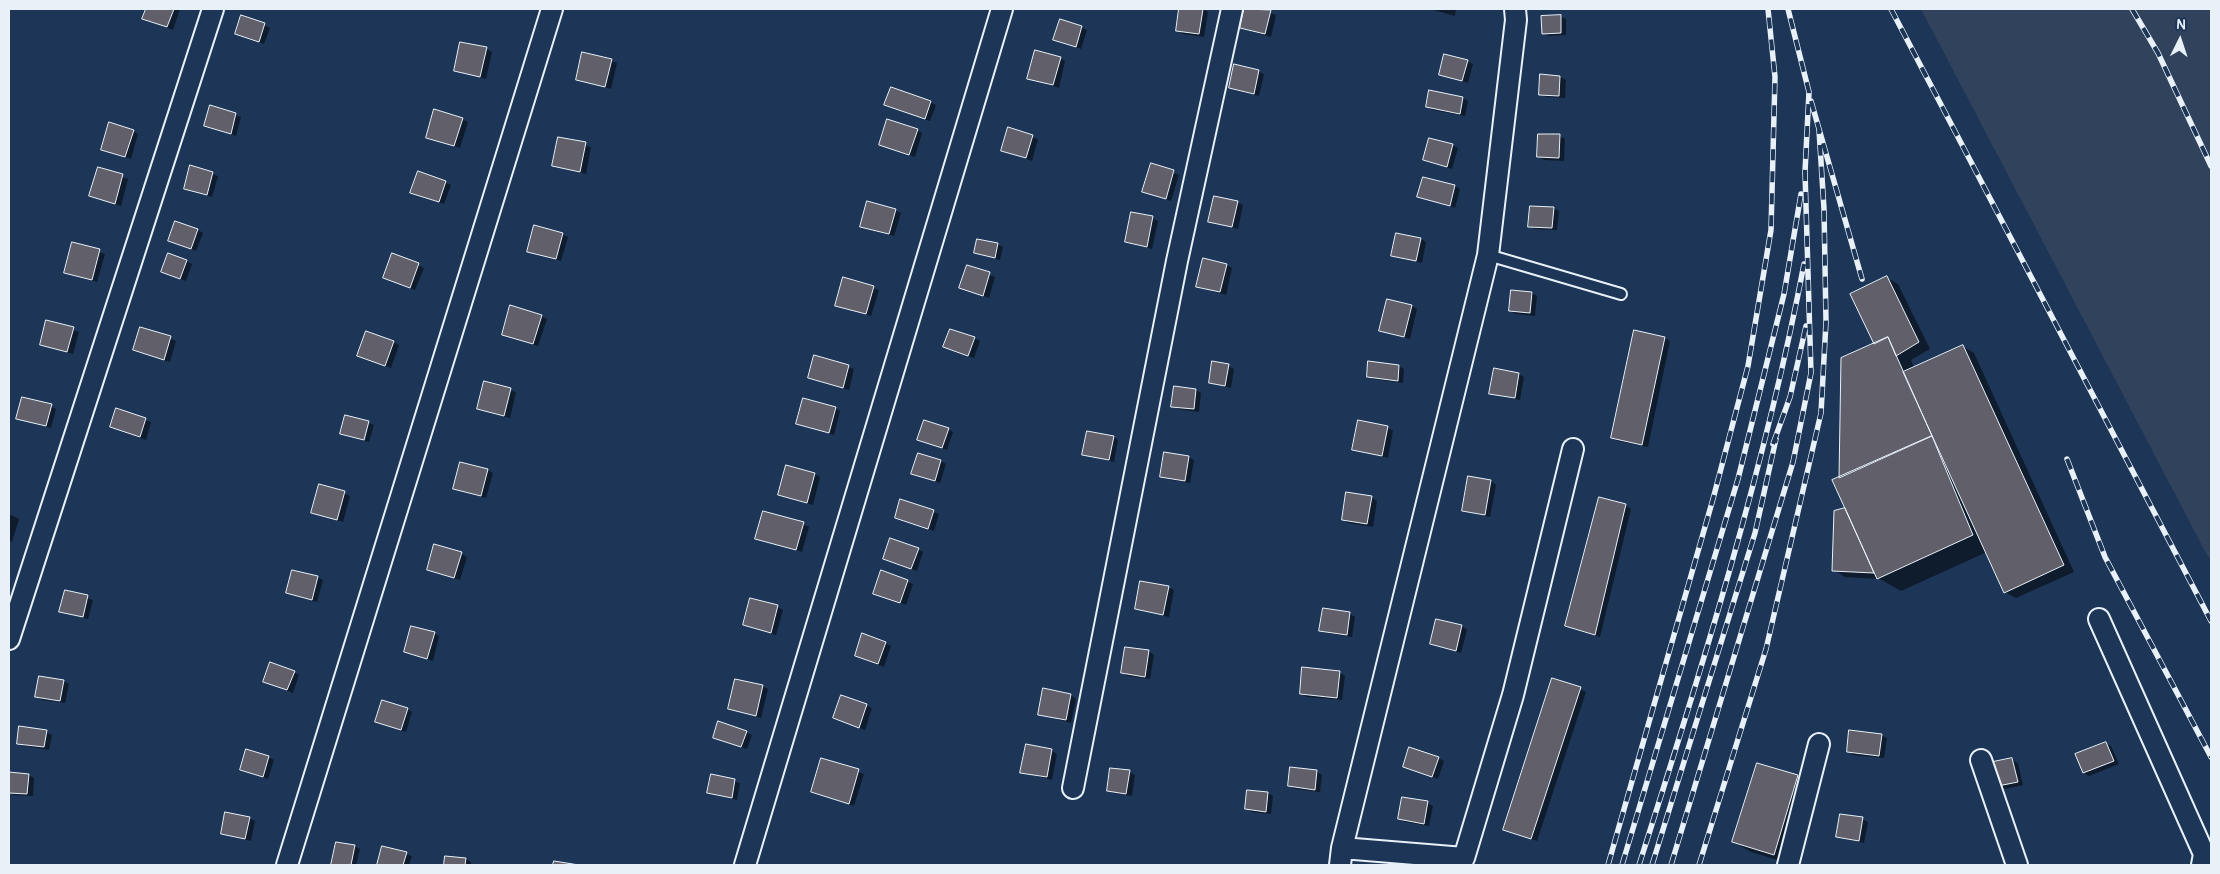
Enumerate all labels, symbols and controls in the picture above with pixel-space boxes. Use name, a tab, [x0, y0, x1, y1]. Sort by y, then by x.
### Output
north arrow	[2155, 15, 2205, 65]
text: N	[2176, 16, 2186, 33]

